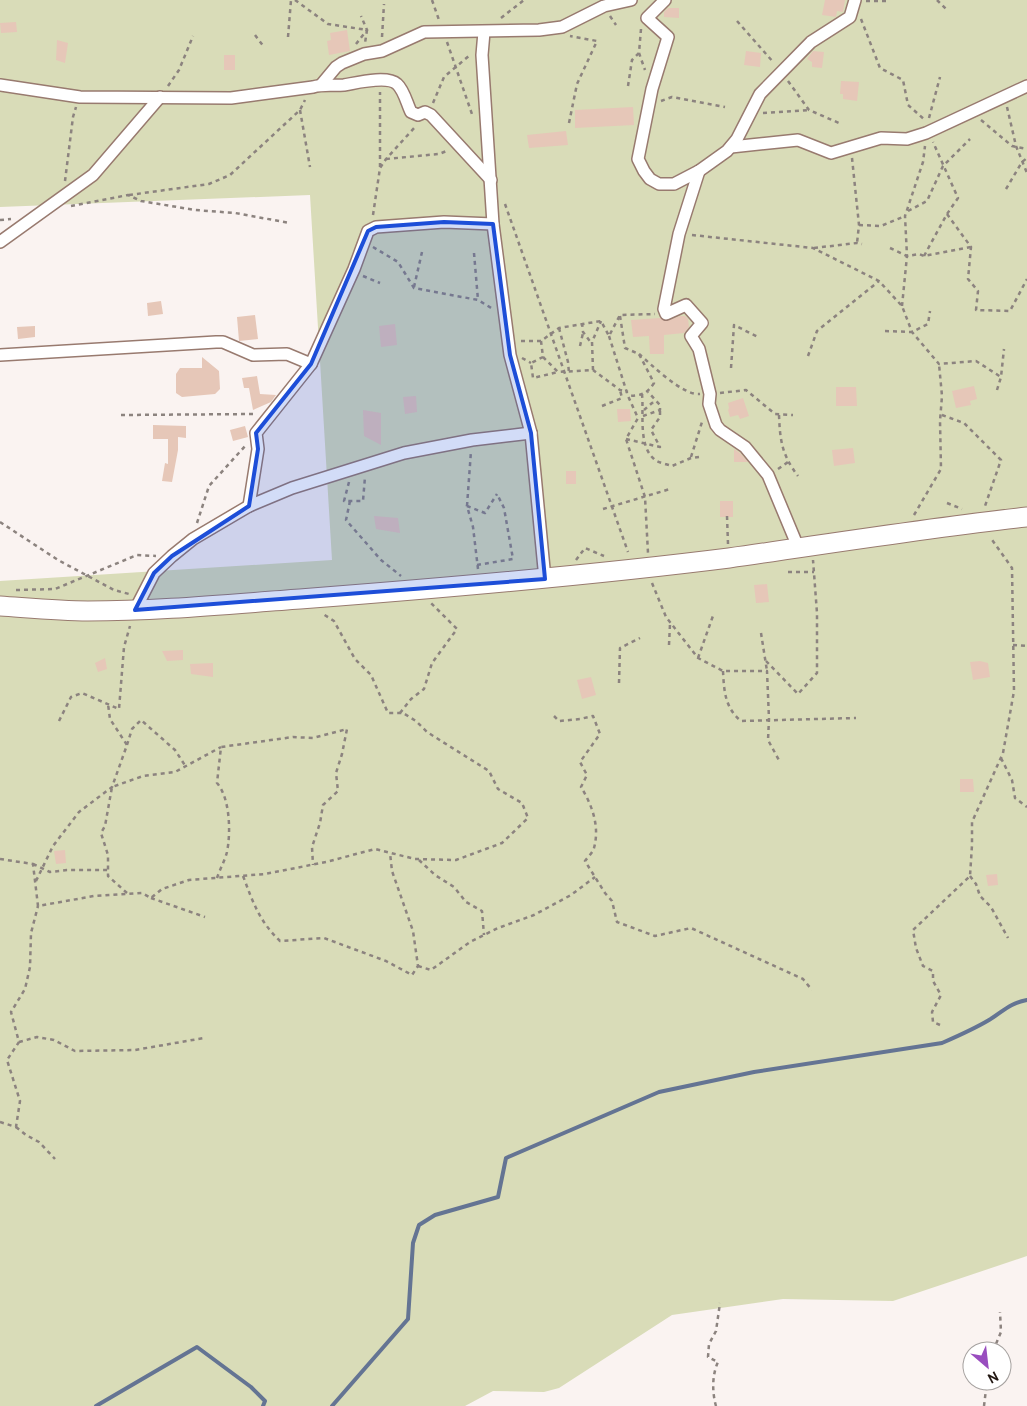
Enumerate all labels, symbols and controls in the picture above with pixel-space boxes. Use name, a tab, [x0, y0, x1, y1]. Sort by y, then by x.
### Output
north arrow	[962, 1341, 1012, 1391]
text: N	[984, 1366, 1001, 1386]

